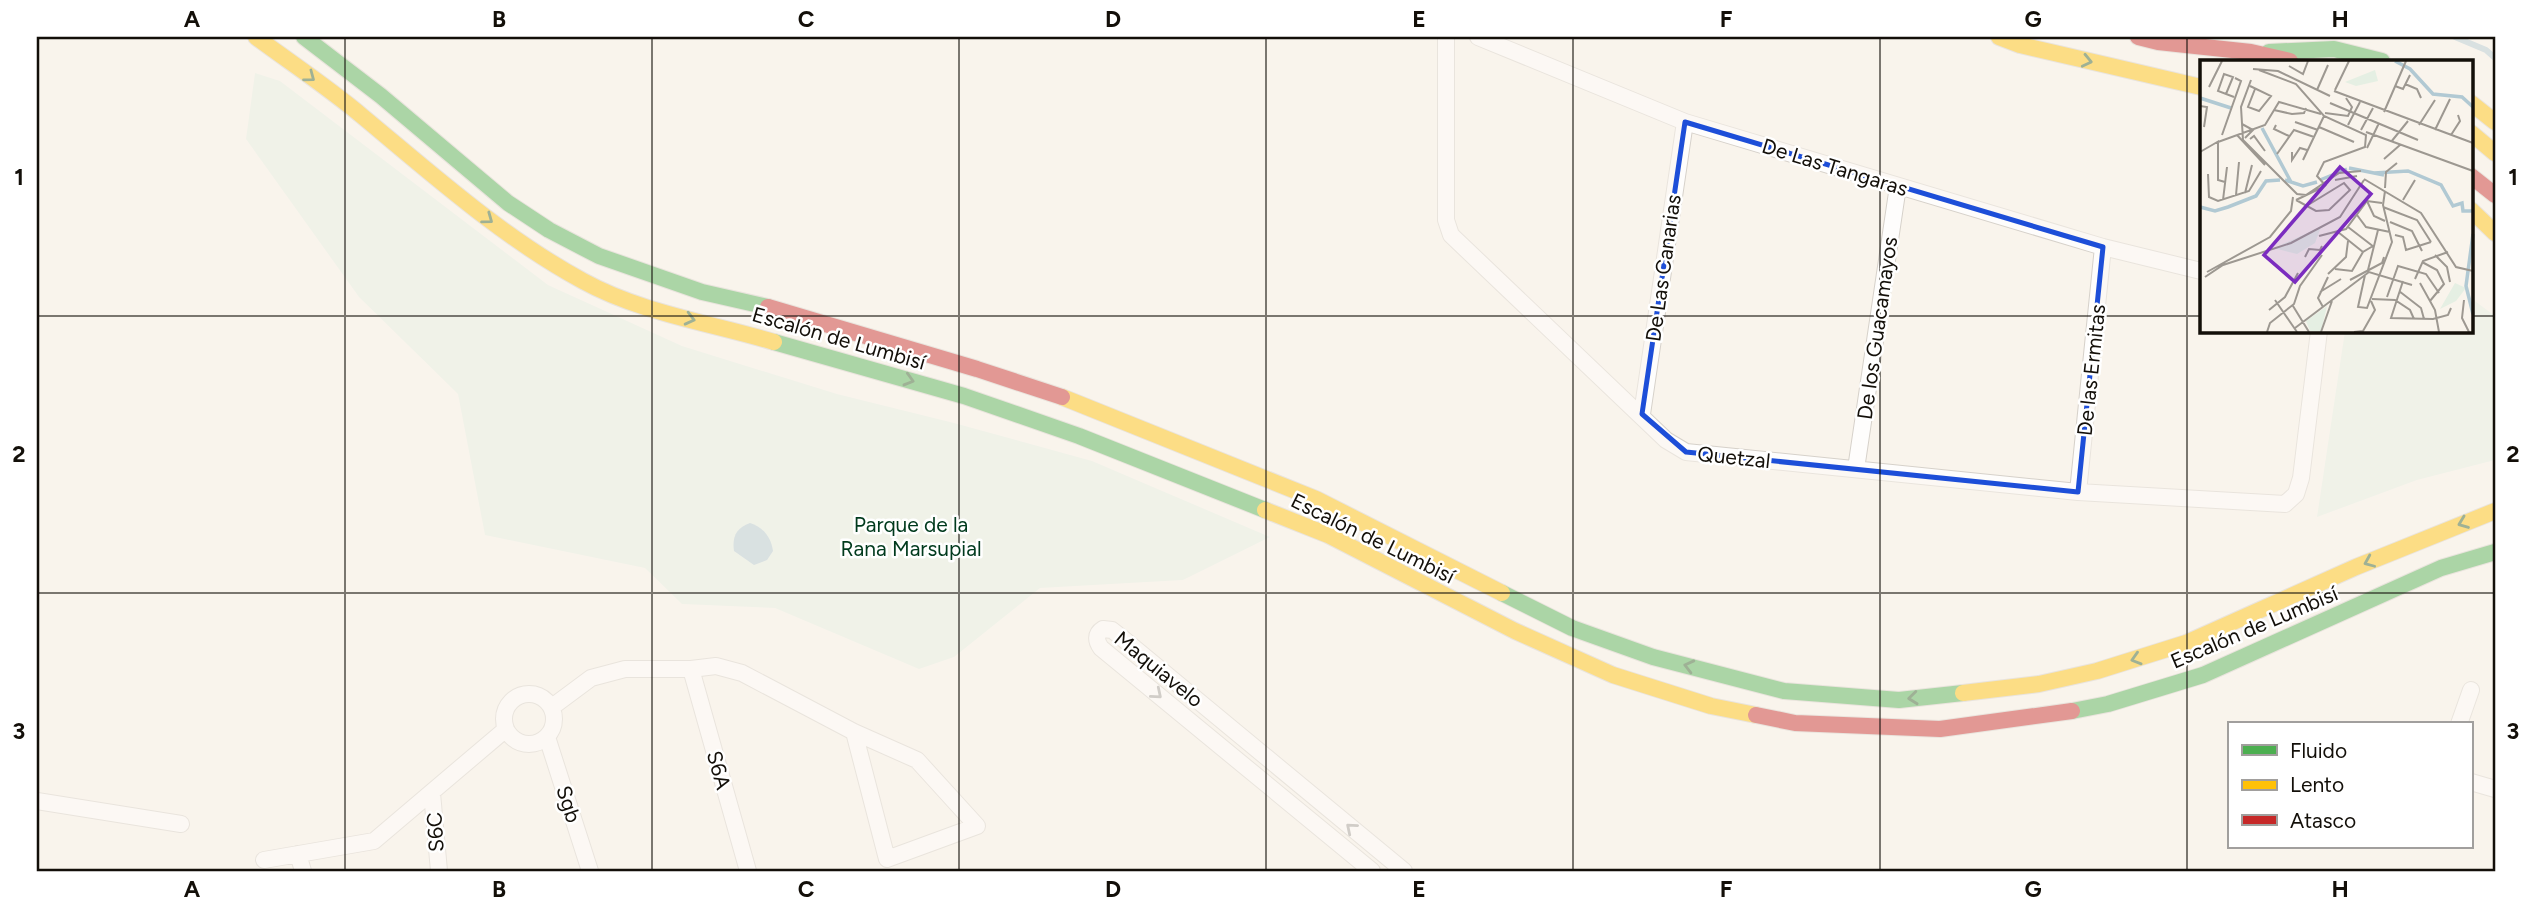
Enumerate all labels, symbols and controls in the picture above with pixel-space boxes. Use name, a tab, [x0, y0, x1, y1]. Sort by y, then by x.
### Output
text: A	[184, 5, 201, 33]
text: B	[492, 5, 506, 33]
text: C	[798, 5, 815, 33]
text: D	[1105, 5, 1121, 33]
text: E	[1412, 5, 1426, 33]
text: F	[1720, 5, 1733, 33]
text: G	[2024, 5, 2042, 33]
text: H	[2331, 5, 2349, 33]
one-way arrow	[2081, 52, 2093, 67]
inset map	[2200, 60, 2472, 332]
one-way arrow	[303, 69, 315, 82]
street label: De Las Tangaras	[1759, 133, 1911, 201]
text: 1	[14, 163, 24, 191]
text: 1	[2508, 163, 2518, 191]
street label: De Las Canarias	[1640, 193, 1686, 343]
one-way arrow	[481, 211, 493, 223]
street label: De los Guacamayos	[1852, 235, 1902, 421]
street label: Escalón de Lumbisí	[749, 301, 930, 375]
street label: De las Ermitas	[2072, 303, 2110, 437]
one-way arrow	[684, 311, 696, 325]
one-way arrow	[903, 372, 915, 387]
text: 2	[12, 440, 26, 468]
text: 2	[2506, 440, 2520, 468]
street label: Quetzal	[1696, 441, 1772, 473]
street label: Escalón de Lumbisí	[1287, 487, 1460, 589]
park label: Parque de la Rana Marsupial	[840, 512, 982, 561]
one-way arrow	[2458, 515, 2470, 529]
one-way arrow	[2363, 554, 2376, 568]
street label: Escalón de Lumbisí	[2167, 580, 2342, 674]
street label: Maquiavelo	[1110, 626, 1208, 712]
one-way arrow	[2130, 650, 2142, 665]
one-way arrow	[1683, 660, 1695, 675]
one-way arrow	[1149, 686, 1162, 698]
one-way arrow	[1907, 690, 1918, 705]
text: 3	[13, 717, 25, 745]
text: 3	[2507, 717, 2519, 745]
legend	[2228, 722, 2472, 848]
text: Fluido	[2290, 738, 2347, 763]
street label: S6A	[702, 748, 736, 792]
text: Lento	[2290, 772, 2344, 797]
street label: Sgb	[551, 782, 587, 826]
text: Atasco	[2290, 808, 2356, 833]
street label: S6C	[421, 811, 449, 853]
one-way arrow	[1347, 824, 1360, 836]
text: A	[184, 875, 201, 903]
text: B	[492, 875, 506, 903]
text: C	[798, 875, 815, 903]
text: D	[1105, 875, 1121, 903]
text: E	[1412, 875, 1426, 903]
text: F	[1720, 875, 1733, 903]
text: G	[2024, 875, 2042, 903]
text: H	[2331, 875, 2349, 903]

